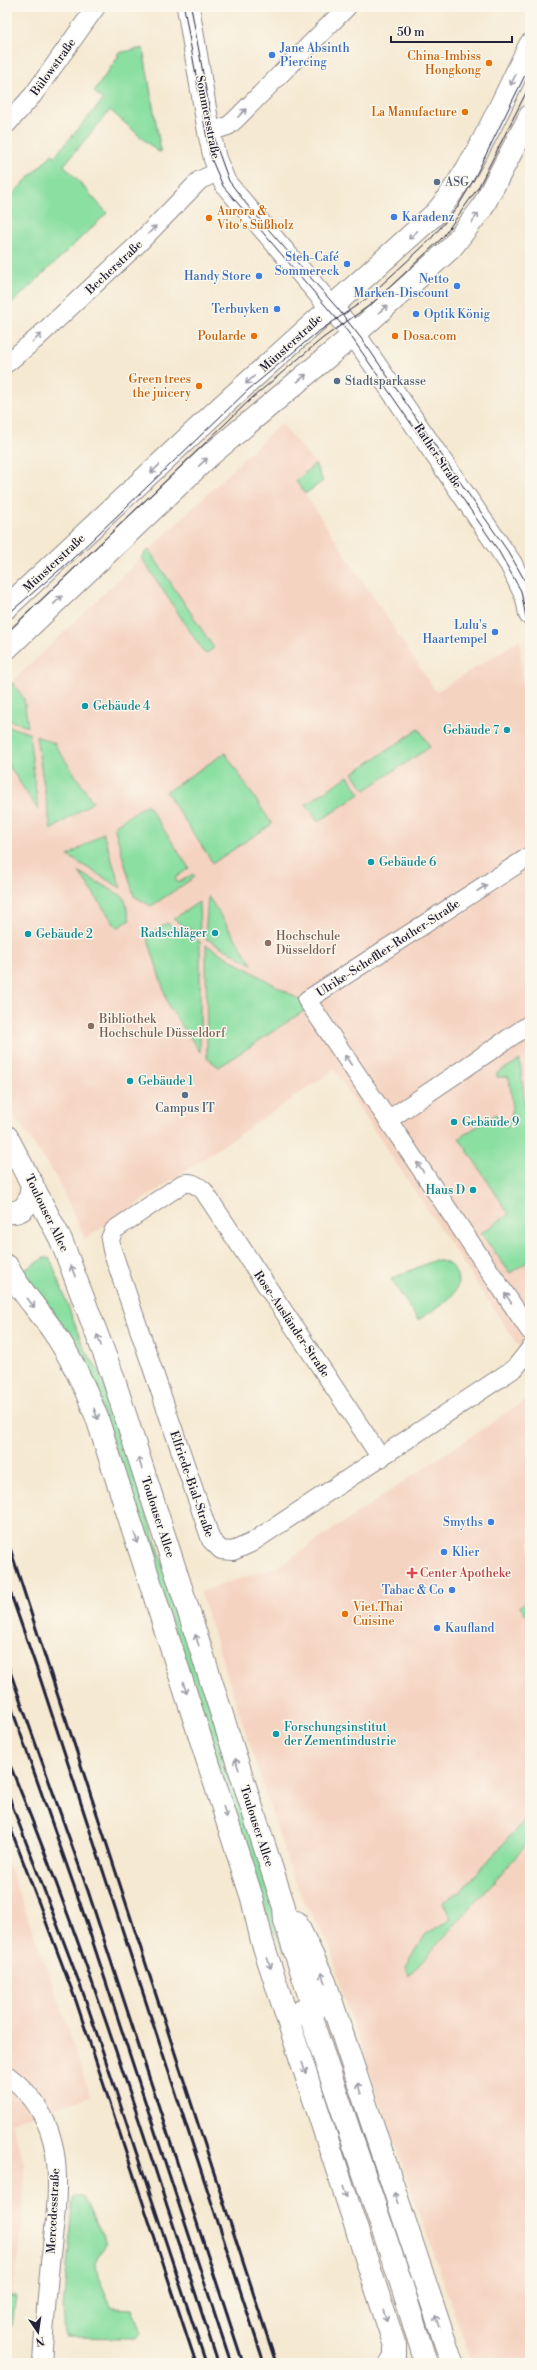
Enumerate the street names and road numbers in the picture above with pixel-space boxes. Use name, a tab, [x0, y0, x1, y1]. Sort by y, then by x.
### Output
street label: Bülowstraße	[27, 36, 79, 100]
street label: Sommersstraße	[192, 74, 223, 160]
street label: Becherstraße	[82, 237, 146, 298]
street label: Münsterstraße	[257, 311, 326, 375]
street label: Rather Straße	[410, 421, 465, 492]
street label: Münsterstraße	[20, 531, 88, 596]
street label: Ulrike-Scheffler-Rother-Straße	[314, 896, 463, 1001]
street label: Toulouser Allee	[21, 1172, 72, 1254]
street label: Rose-Ausländer-Straße	[250, 1268, 333, 1380]
street label: Elfriede-Bial-Straße	[166, 1429, 217, 1539]
street label: Toulouser Allee	[137, 1475, 178, 1560]
street label: Toulouser Allee	[236, 1784, 277, 1869]
street label: Mercedesstraße	[44, 2168, 63, 2254]

